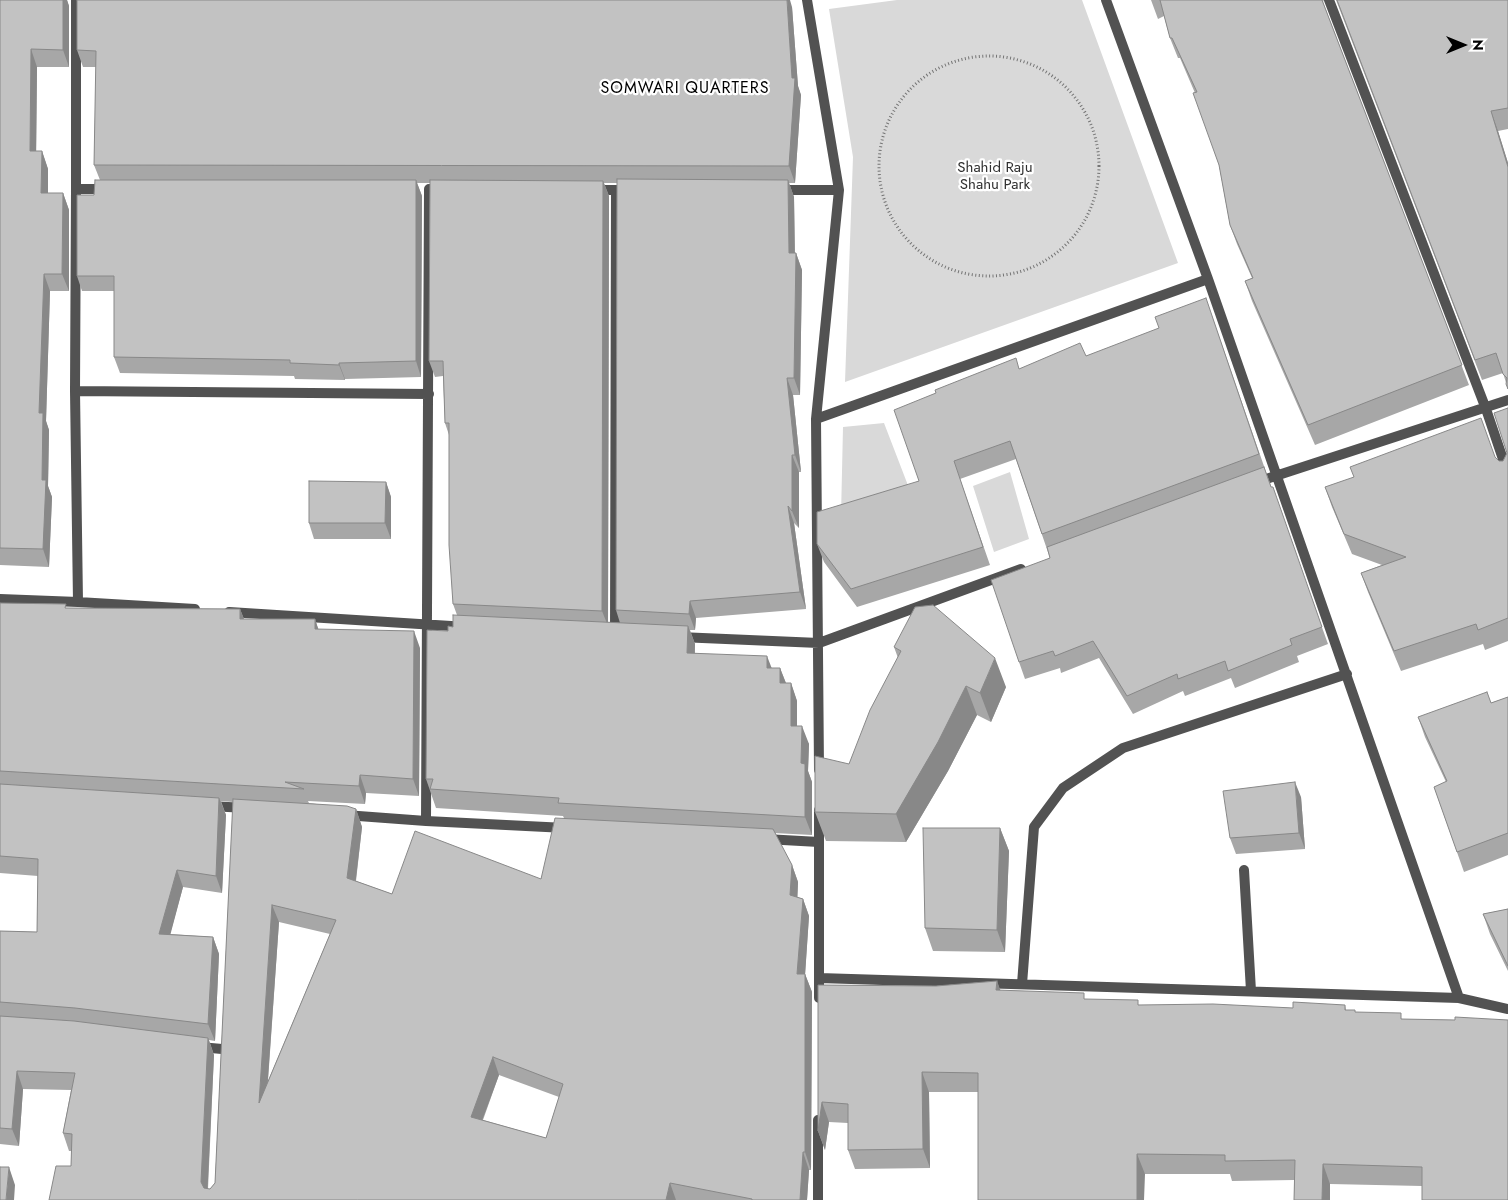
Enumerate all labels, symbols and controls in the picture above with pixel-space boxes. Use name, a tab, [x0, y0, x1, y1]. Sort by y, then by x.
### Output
north arrow	[1438, 20, 1488, 70]
text: N	[1468, 39, 1488, 51]
district label: SOMWARI QUARTERS	[599, 79, 771, 99]
park label: Shahid Raju Shahu Park	[957, 159, 1033, 194]

